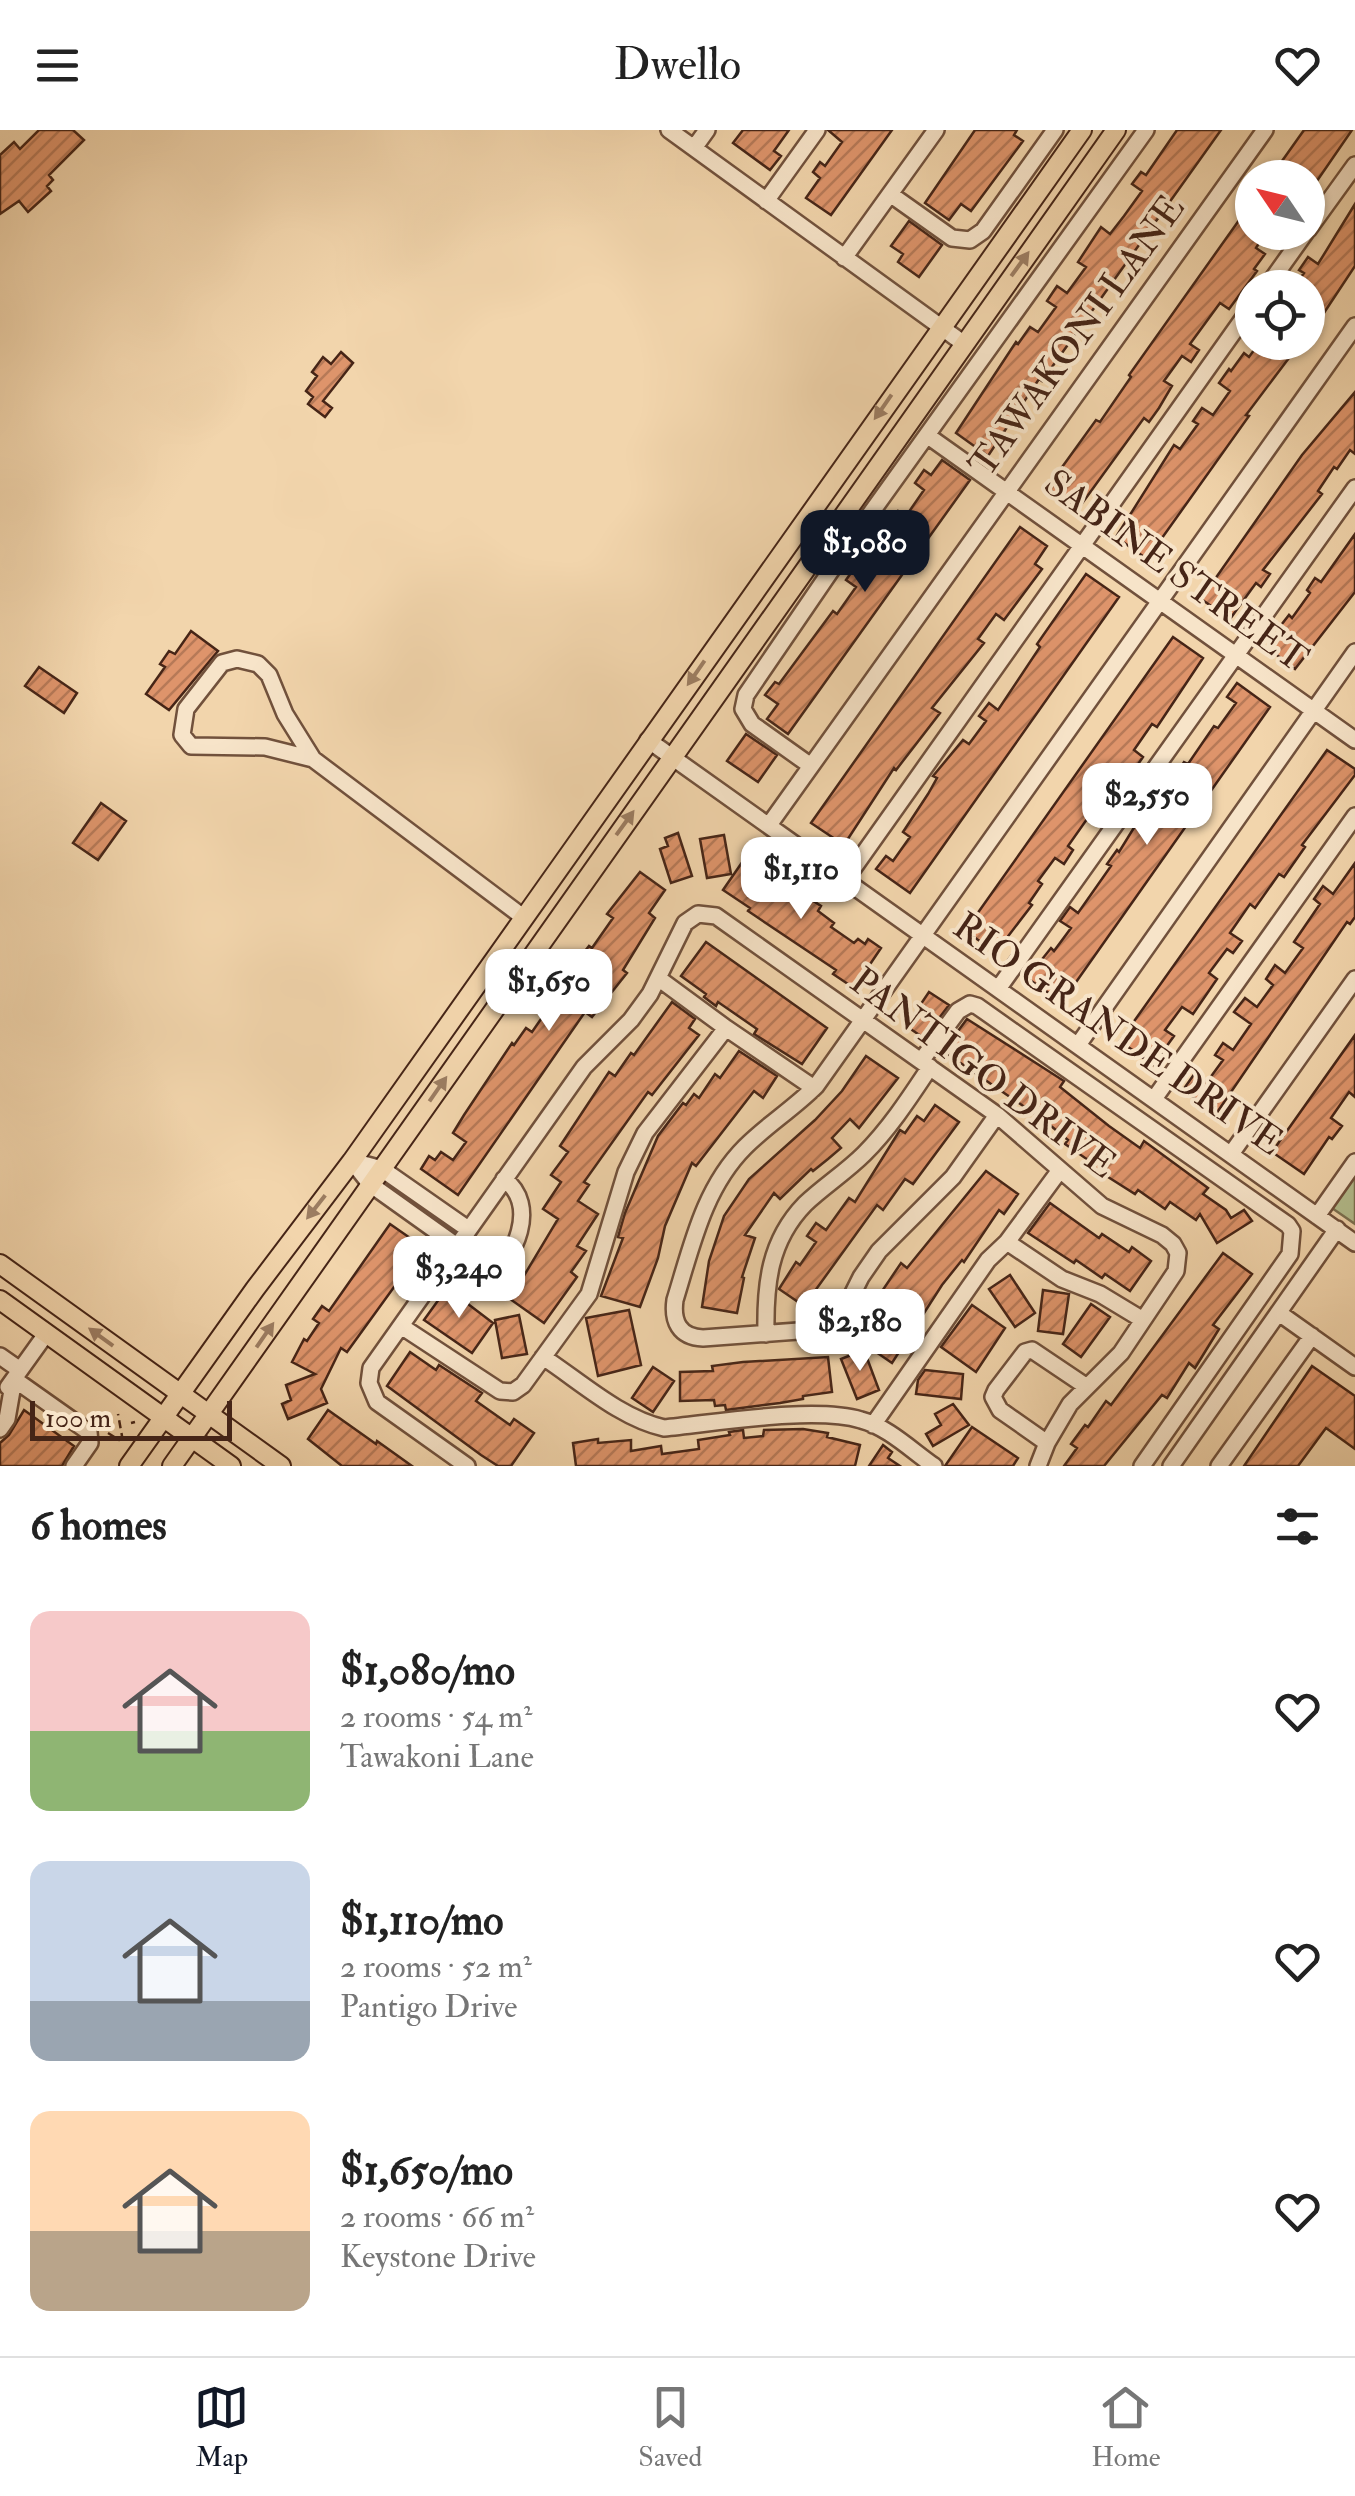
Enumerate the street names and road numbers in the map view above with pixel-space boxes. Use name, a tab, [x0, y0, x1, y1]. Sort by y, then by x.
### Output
street label: TAWAKONI LANE	[959, 186, 1195, 486]
street label: SABINE STREET	[1035, 459, 1317, 683]
street label: RIO GRANDE DRIVE	[944, 902, 1292, 1166]
street label: PANTIGO DRIVE	[840, 957, 1126, 1189]

